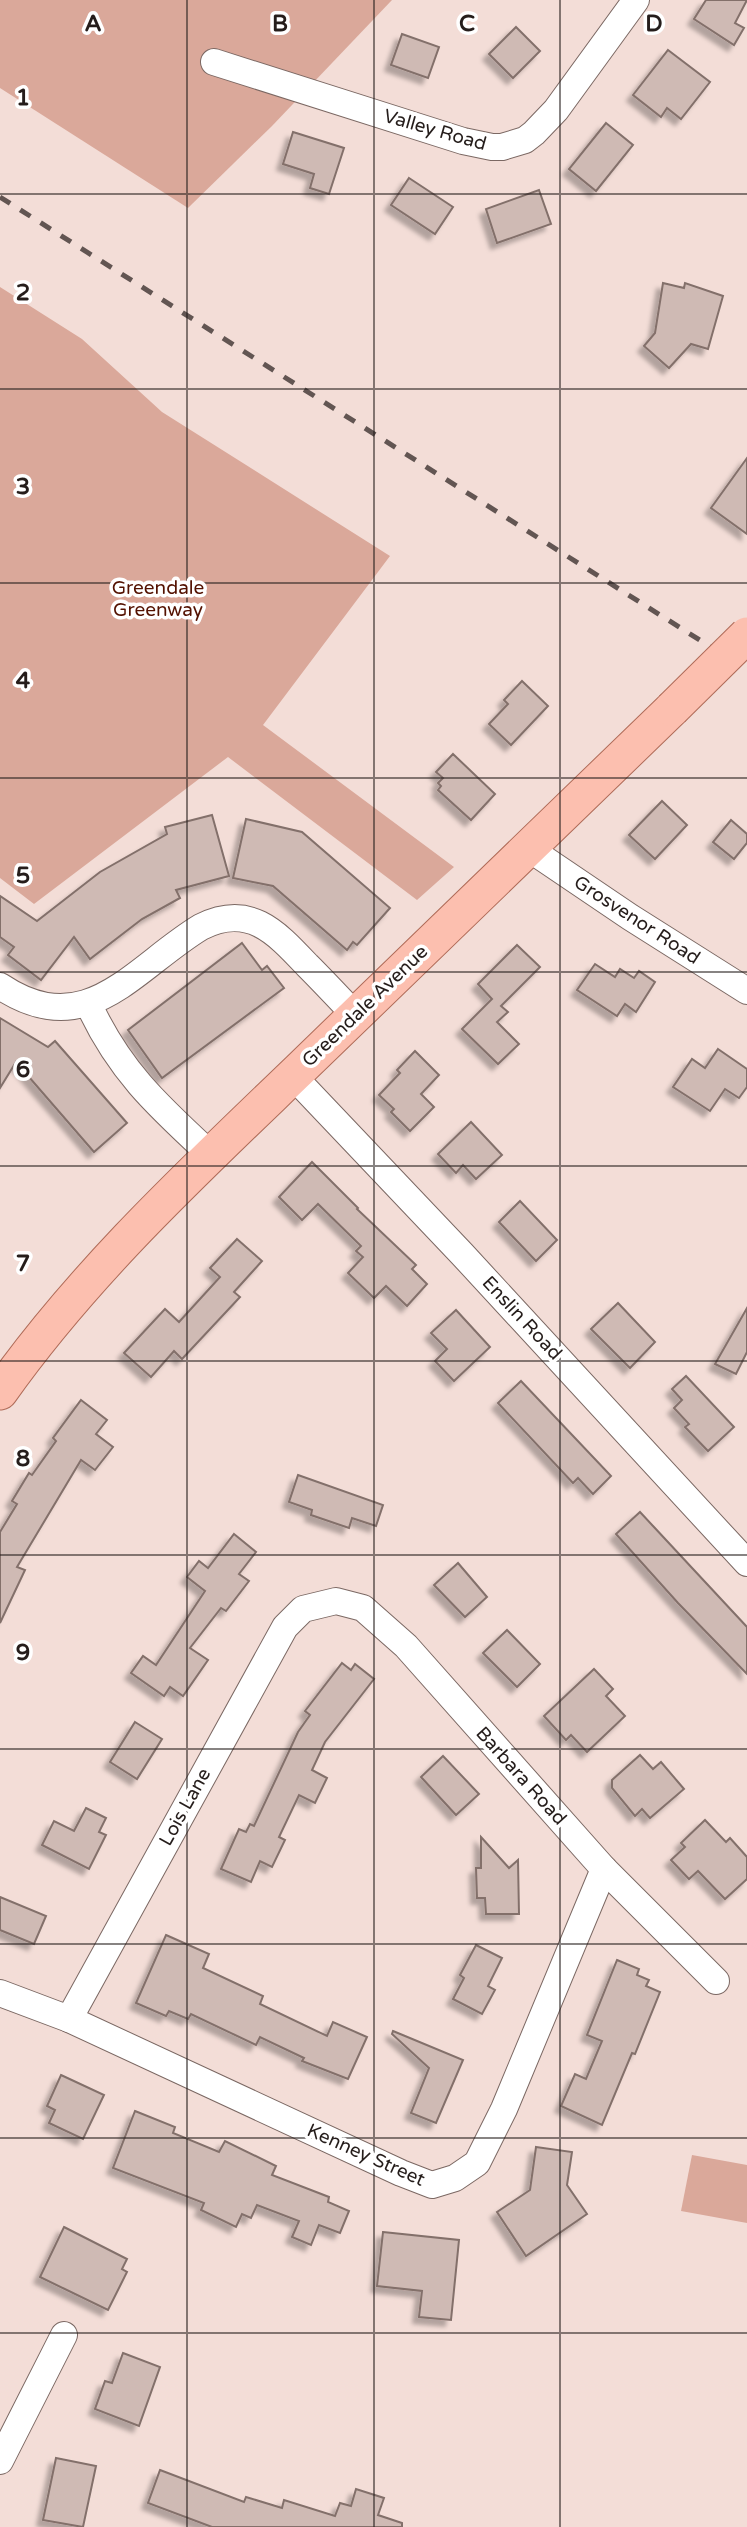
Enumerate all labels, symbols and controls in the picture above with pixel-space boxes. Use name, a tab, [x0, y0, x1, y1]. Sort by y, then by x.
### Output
text: A	[84, 10, 102, 38]
text: B	[272, 10, 288, 38]
text: C	[459, 10, 475, 38]
text: D	[645, 10, 663, 38]
text: 1	[16, 84, 30, 112]
street label: Valley Road	[381, 105, 489, 155]
text: 2	[16, 279, 30, 307]
text: 3	[16, 473, 30, 501]
park label: Greendale Greenway	[112, 577, 204, 621]
text: 4	[16, 667, 31, 695]
text: 5	[16, 862, 30, 890]
street label: Grosvenor Road	[570, 871, 704, 969]
street label: Greendale Avenue	[298, 941, 432, 1071]
text: 6	[16, 1056, 30, 1084]
text: 7	[16, 1250, 30, 1278]
street label: Enslin Road	[478, 1272, 566, 1364]
text: 8	[16, 1445, 30, 1473]
text: 9	[16, 1639, 30, 1667]
street label: Barbara Road	[471, 1722, 571, 1830]
street label: Lois Lane	[155, 1764, 215, 1850]
street label: Kenney Street	[304, 2119, 428, 2191]

